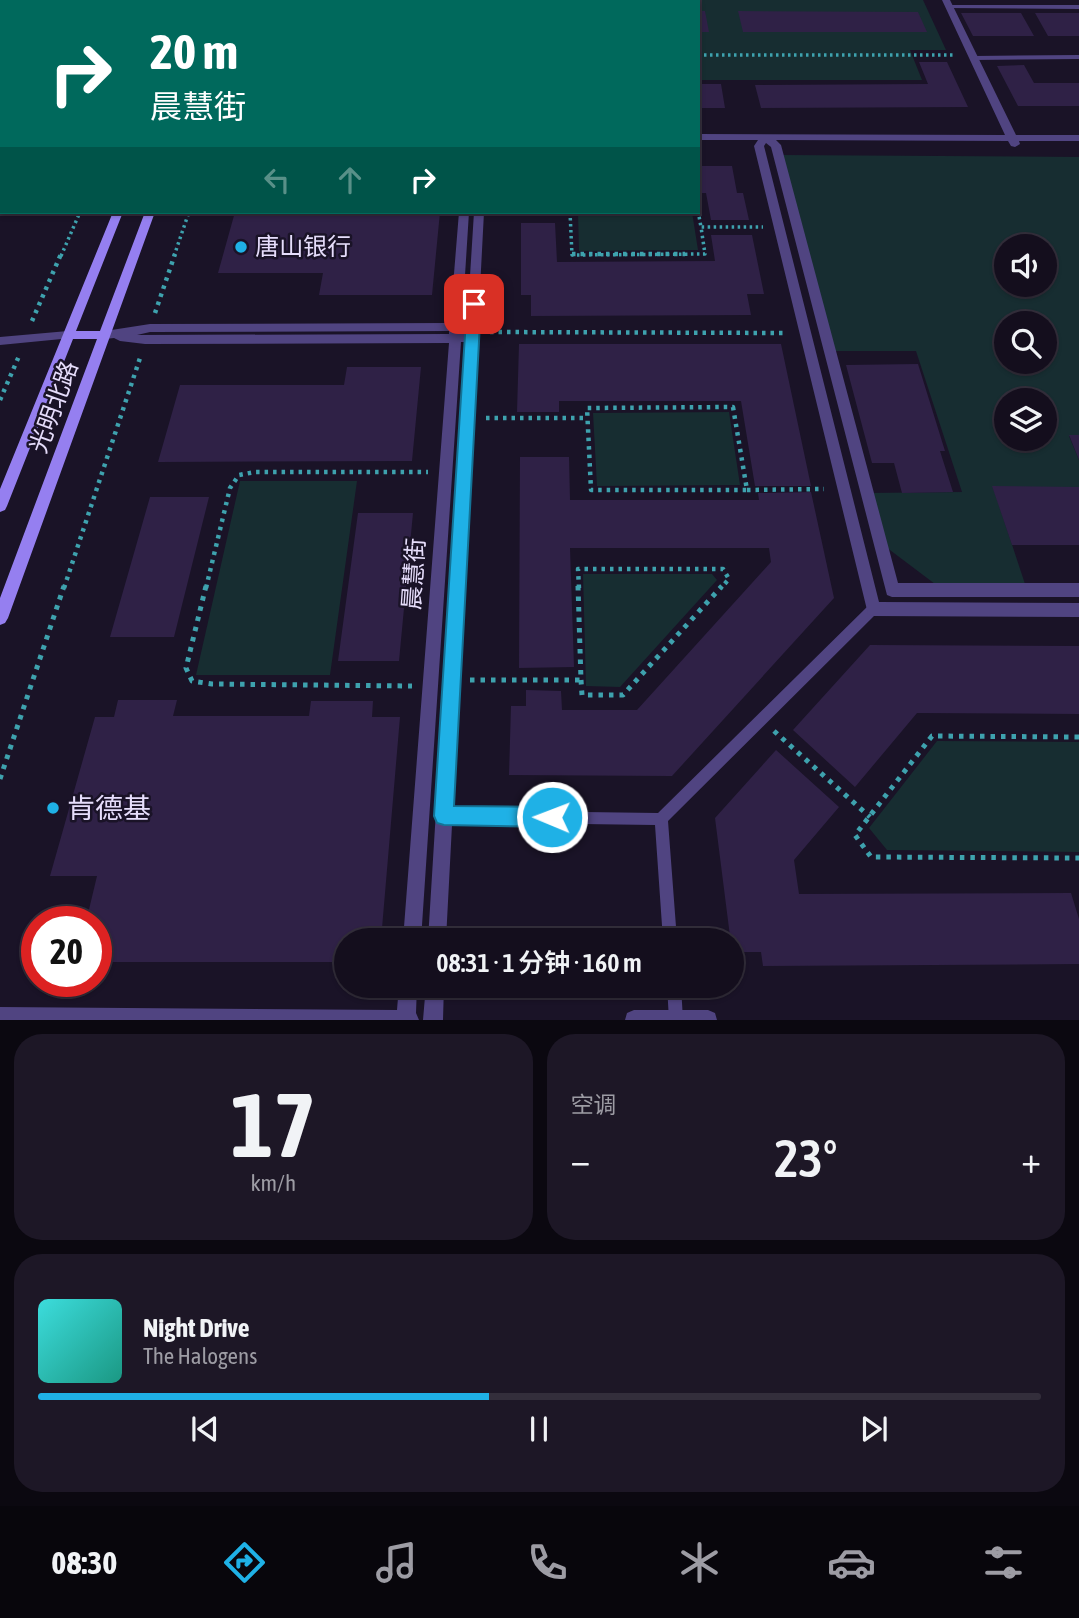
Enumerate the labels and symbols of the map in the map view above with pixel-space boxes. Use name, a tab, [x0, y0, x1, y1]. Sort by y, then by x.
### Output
place label: 唐山银行	[255, 233, 351, 260]
marker: 唐山银行	[233, 239, 249, 255]
pin	[444, 274, 504, 334]
street label: 光明北路	[24, 357, 83, 457]
street label: 晨慧街	[398, 537, 429, 611]
position arrow	[515, 780, 589, 854]
place label: 肯德基	[67, 792, 151, 824]
marker: 肯德基	[45, 800, 61, 816]
speed limit sign: 20	[21, 906, 112, 997]

